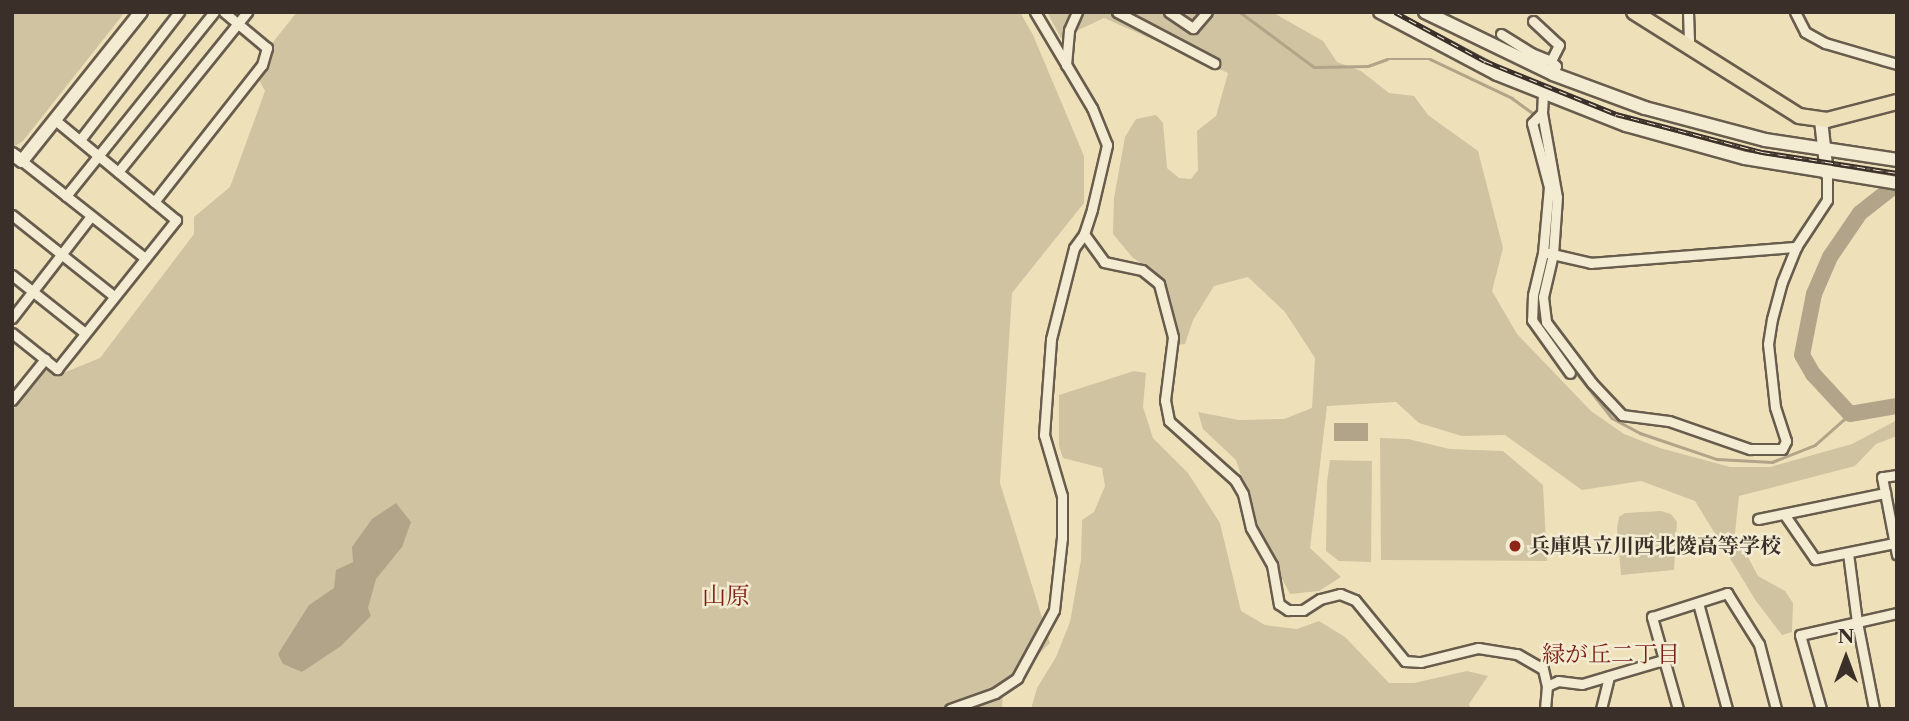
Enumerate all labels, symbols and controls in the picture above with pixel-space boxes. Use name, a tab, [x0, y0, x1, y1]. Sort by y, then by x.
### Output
place label: 兵庫県立川西北陵高等学校	[1529, 533, 1781, 559]
marker: 兵庫県立川西北陵高等学校	[1507, 538, 1523, 554]
district label: 山原	[702, 582, 750, 610]
north arrow	[1811, 623, 1881, 693]
text: N	[1838, 625, 1854, 648]
district label: 緑が丘二丁目	[1542, 640, 1680, 668]

